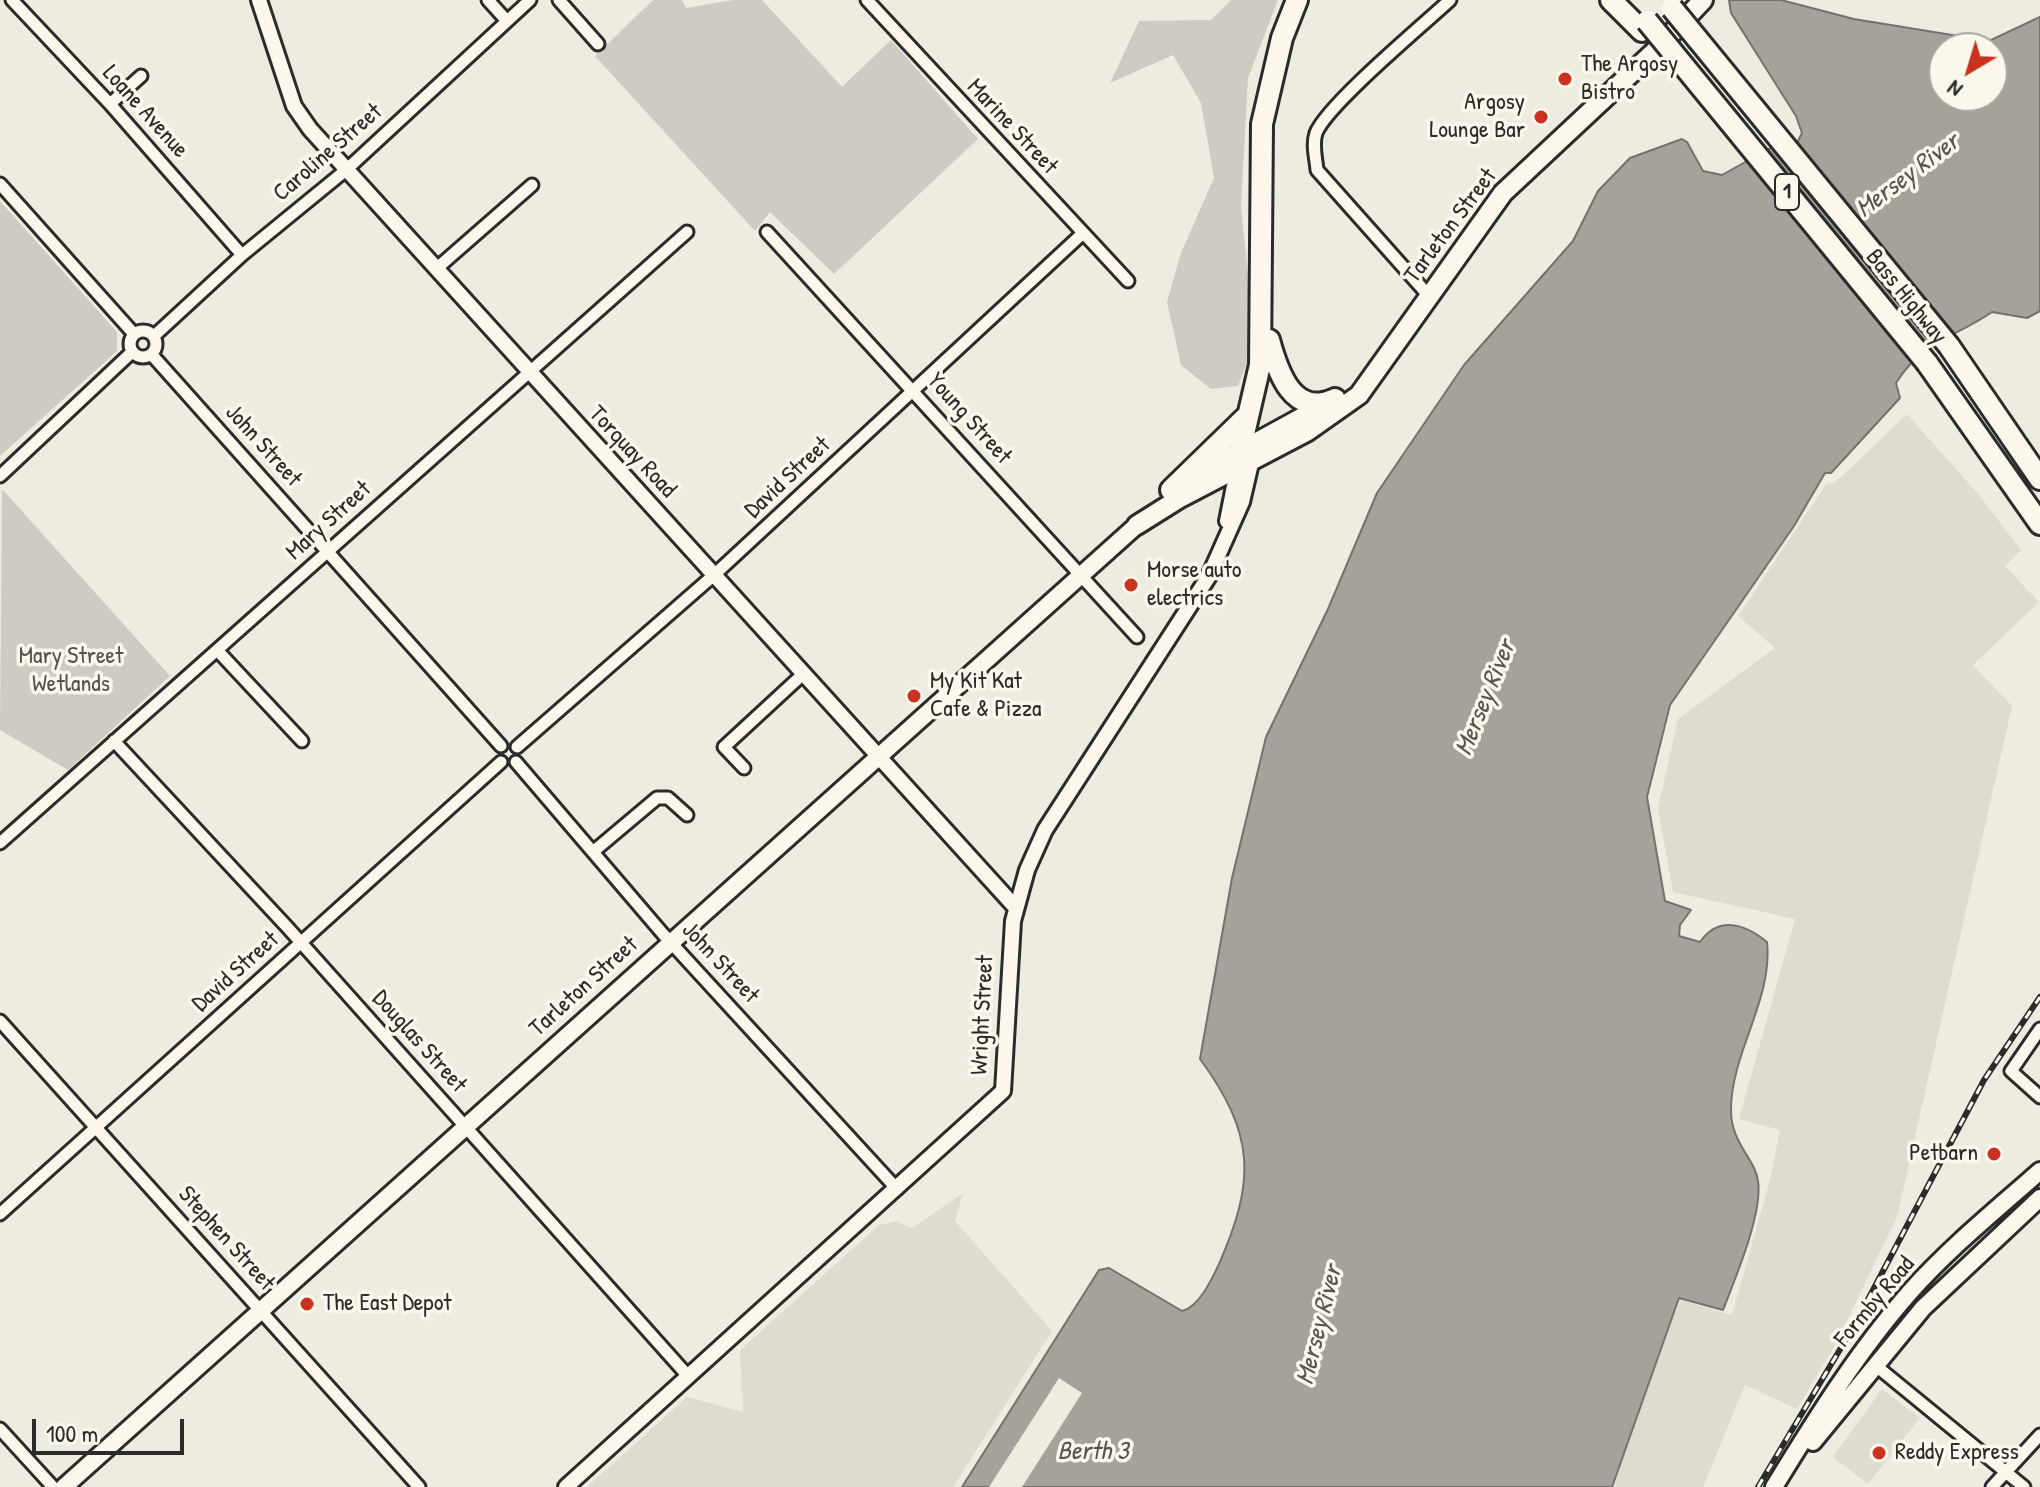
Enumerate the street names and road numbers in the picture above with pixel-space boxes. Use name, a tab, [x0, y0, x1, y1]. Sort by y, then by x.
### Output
street label: Loane Avenue	[96, 60, 194, 164]
street label: Marine Street	[961, 73, 1063, 181]
street label: Caroline Street	[268, 98, 388, 208]
street label: Tarleton Street	[1399, 163, 1503, 289]
road number: 1	[1775, 174, 1799, 210]
street label: Bass Highway	[1859, 244, 1953, 350]
street label: Young Street	[921, 367, 1017, 471]
street label: John Street	[219, 399, 307, 493]
street label: Torquay Road	[582, 400, 682, 504]
street label: David Street	[739, 431, 837, 525]
street label: Mary Street	[281, 475, 377, 567]
street label: John Street	[675, 916, 765, 1010]
street label: David Street	[187, 926, 285, 1018]
street label: Tarleton Street	[524, 931, 644, 1043]
street label: Wright Street	[965, 954, 1001, 1076]
street label: Douglas Street	[366, 985, 472, 1099]
street label: Stephen Street	[171, 1181, 281, 1297]
street label: Formby Road	[1829, 1251, 1921, 1353]

